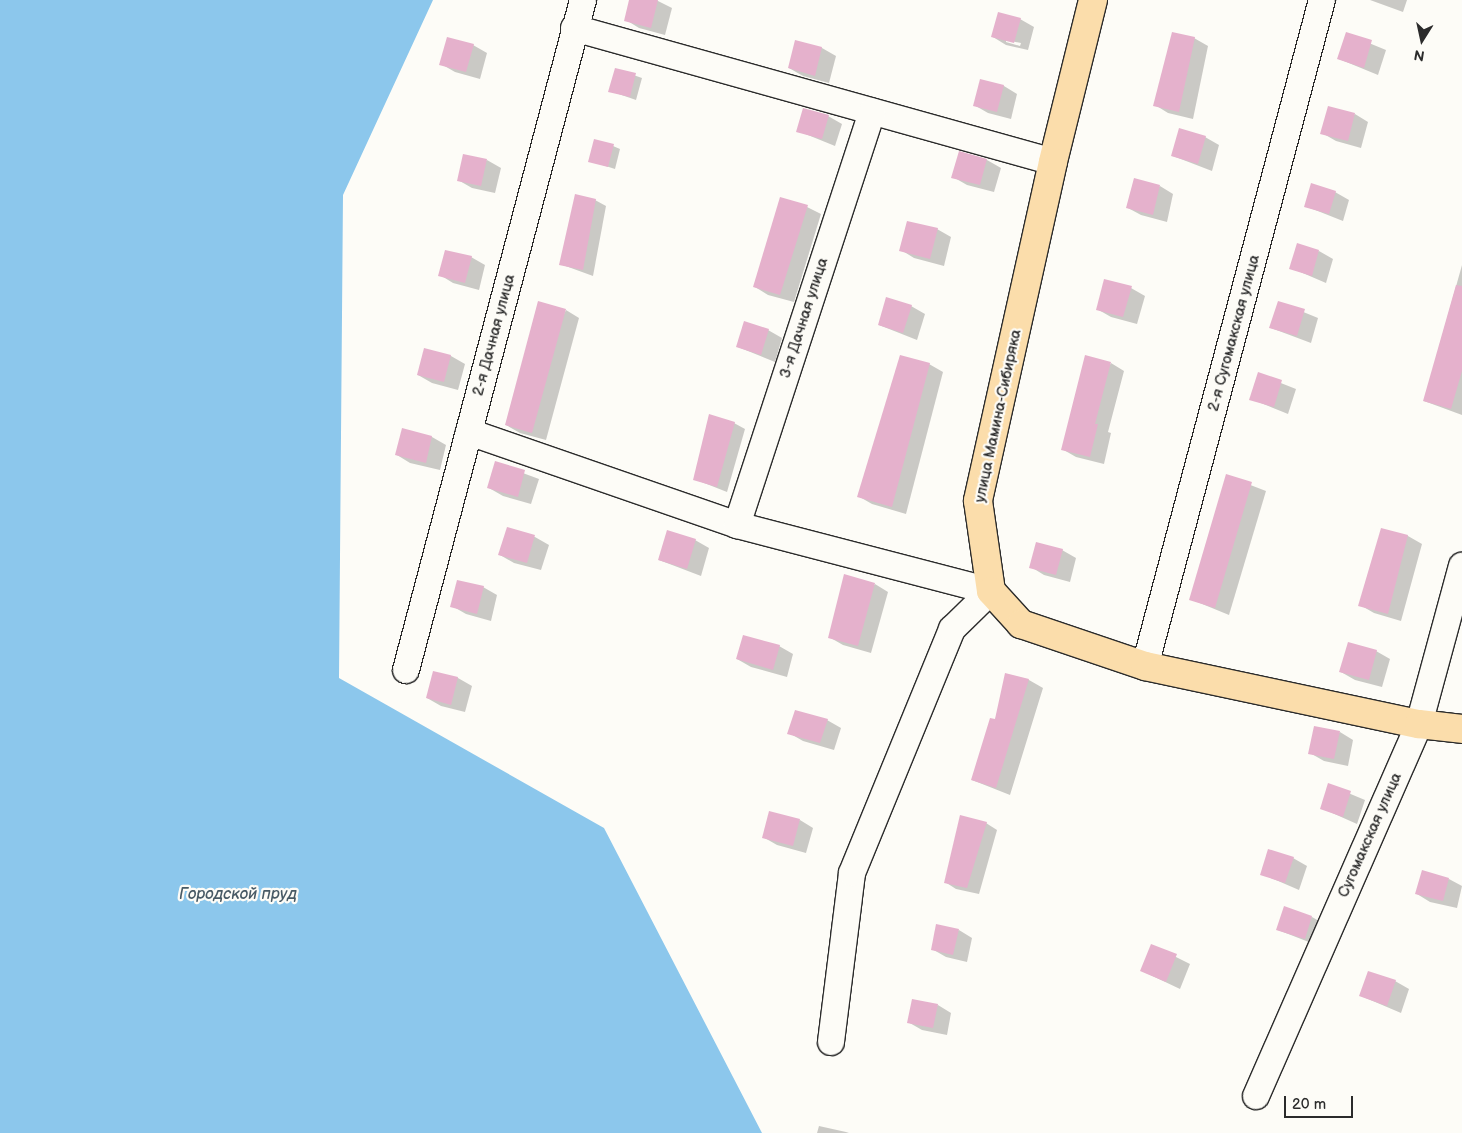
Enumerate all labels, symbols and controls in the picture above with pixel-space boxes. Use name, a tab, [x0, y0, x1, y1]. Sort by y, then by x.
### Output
north arrow	[1397, 15, 1447, 65]
text: N	[1413, 46, 1426, 65]
street label: 2-я Сугомакская улица	[1204, 253, 1264, 413]
street label: 3-я Дачная улица	[776, 256, 832, 380]
street label: 2-я Дачная улица	[469, 272, 519, 398]
street label: улица Мамина-Сибиряка	[971, 328, 1025, 504]
street label: Сугомакская улица	[1334, 770, 1406, 900]
water label: Городской пруд	[179, 885, 297, 905]
scale bar	[1287, 1086, 1356, 1118]
text: 20 m	[1292, 1095, 1326, 1114]

